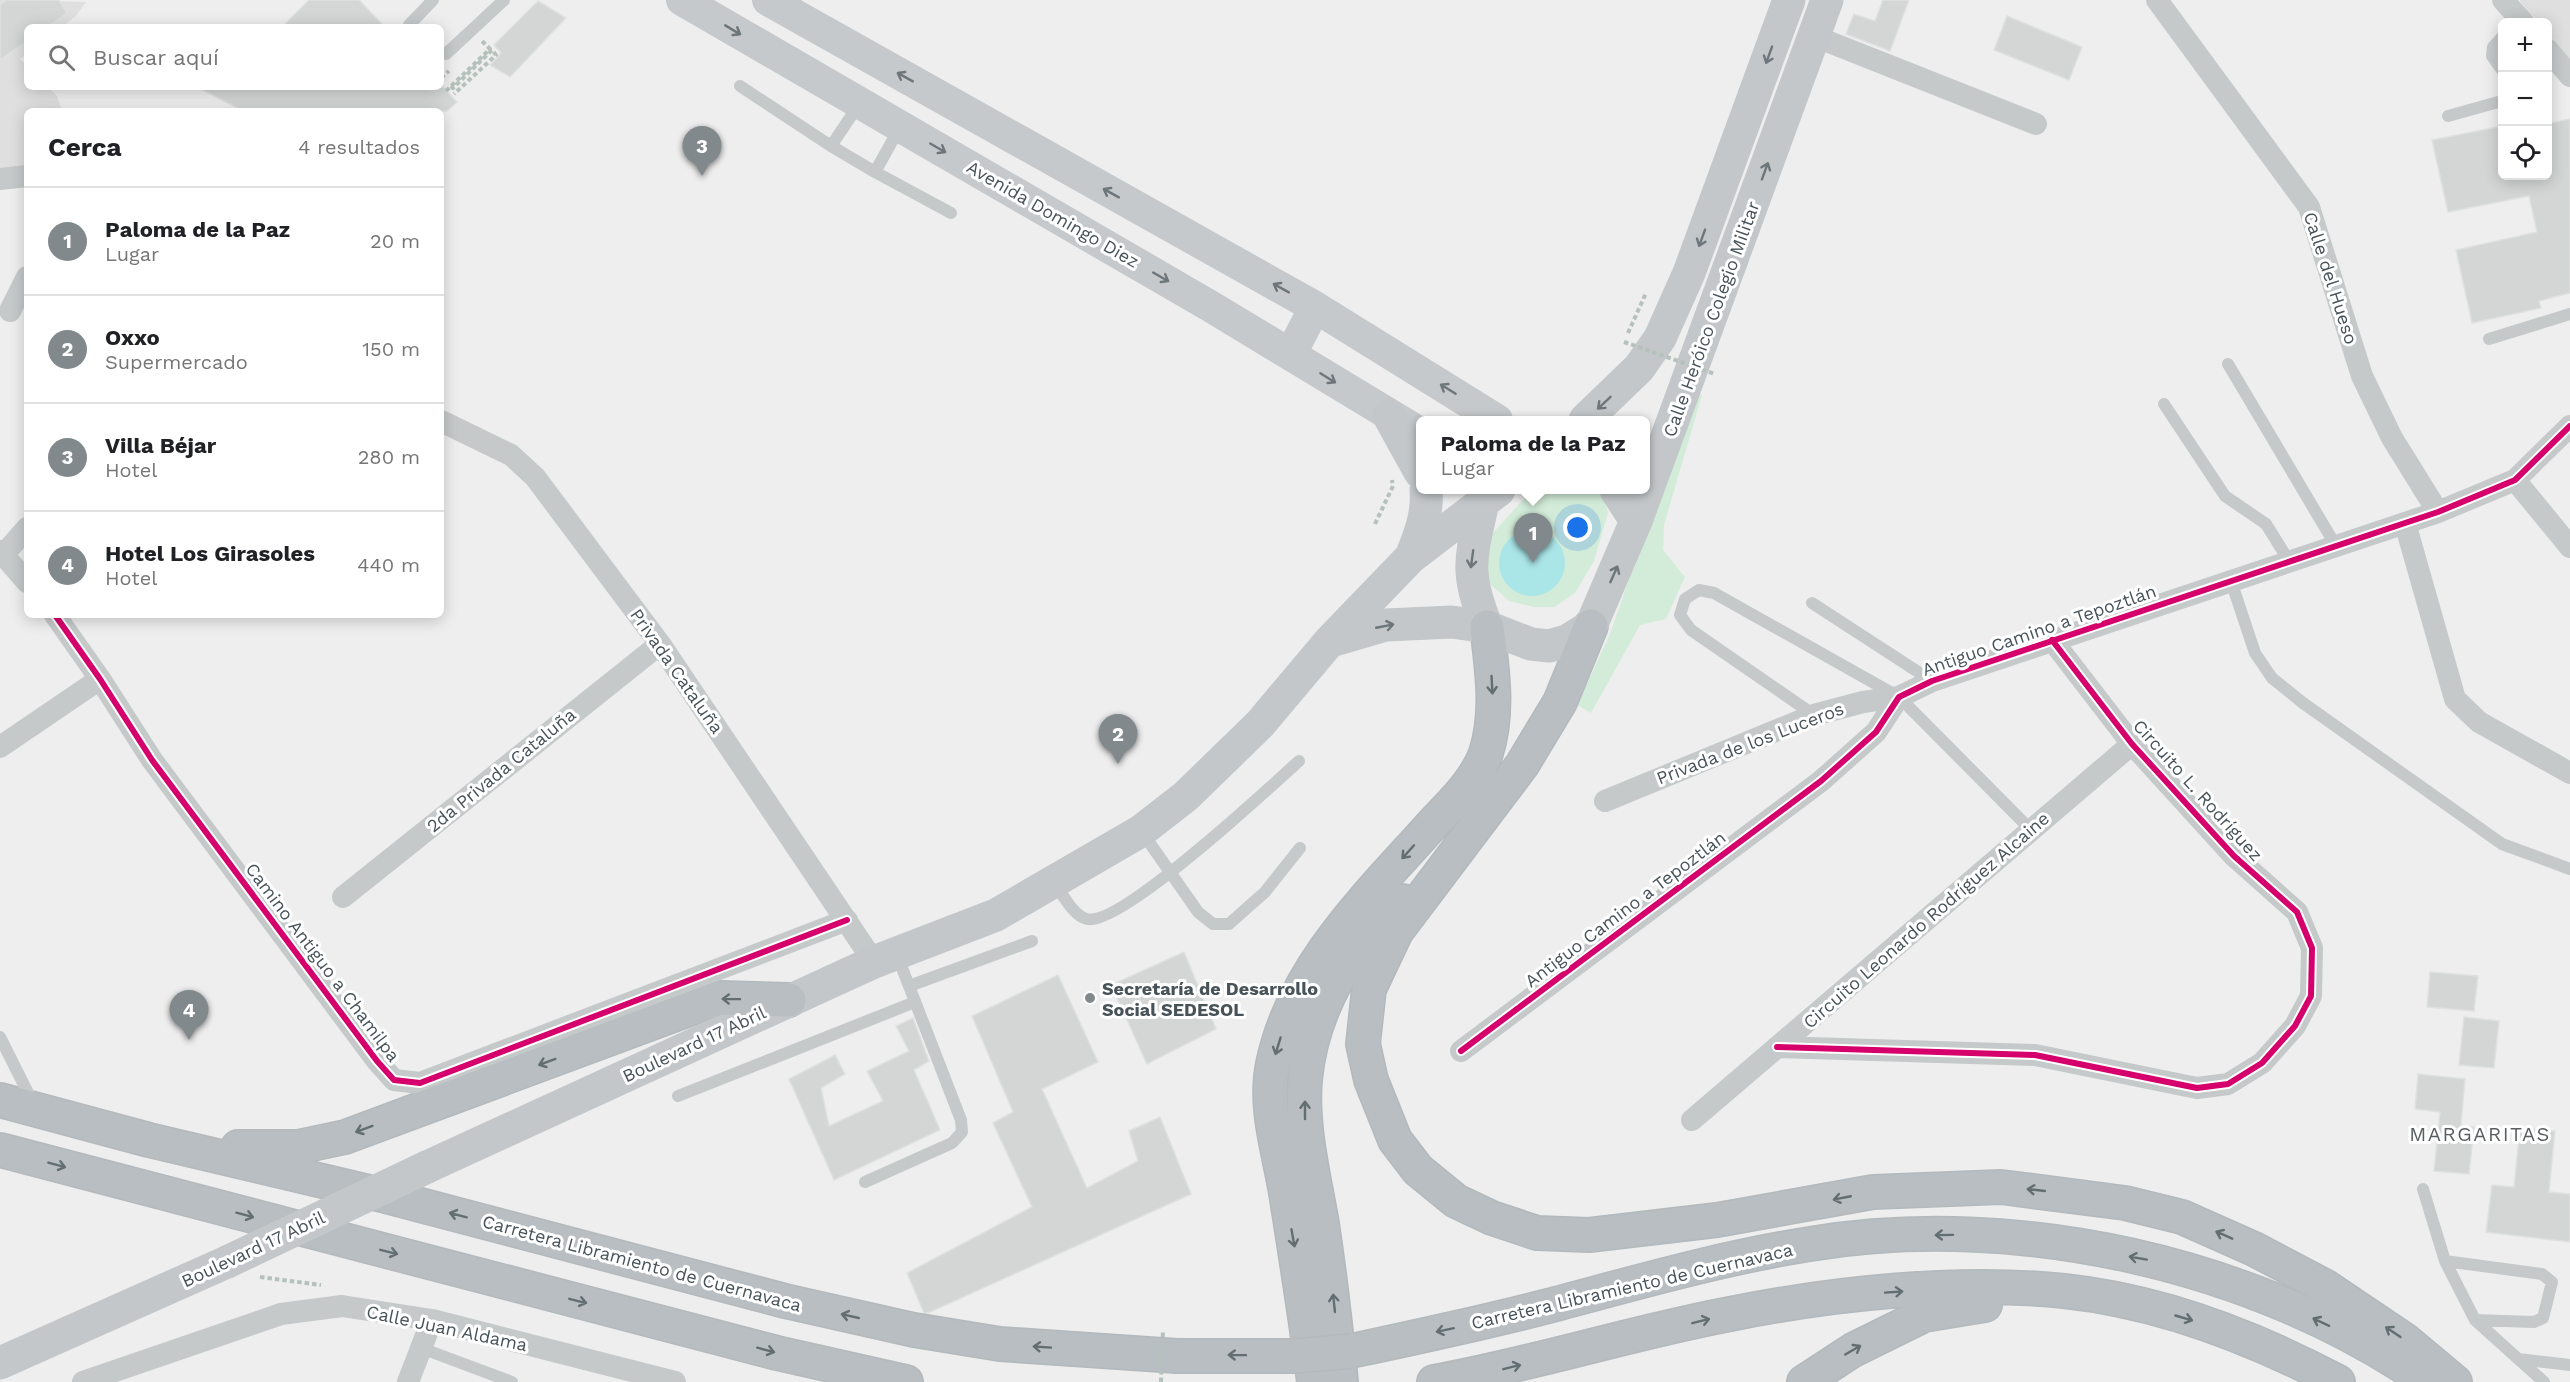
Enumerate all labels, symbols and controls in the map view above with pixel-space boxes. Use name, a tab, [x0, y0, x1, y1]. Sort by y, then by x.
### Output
map controls	[2498, 18, 2552, 180]
button: +	[2498, 18, 2552, 72]
search box	[24, 24, 444, 90]
one-way arrow	[724, 24, 741, 36]
icon: search	[45, 41, 78, 74]
text: Buscar aquí	[93, 45, 219, 70]
one-way arrow	[1763, 45, 1774, 64]
one-way arrow	[896, 71, 914, 82]
button: −	[2498, 72, 2552, 126]
pin: 3	[682, 126, 722, 176]
button: locate	[2498, 126, 2552, 180]
text: Cerca	[48, 132, 122, 162]
text: 4 resultados	[298, 135, 420, 159]
one-way arrow	[929, 142, 946, 154]
street label: Avenida Domingo Diez	[963, 156, 1143, 272]
one-way arrow	[1761, 162, 1772, 180]
one-way arrow	[1103, 187, 1120, 199]
street label: Calle Heróico Colegio Militar	[1659, 198, 1763, 440]
street label: Calle del Hueso	[2300, 209, 2362, 347]
text: Paloma de la Paz	[105, 217, 290, 242]
one-way arrow	[1696, 228, 1707, 247]
text: 1	[63, 229, 72, 253]
text: 20 m	[370, 229, 420, 253]
text: Lugar	[105, 242, 159, 266]
one-way arrow	[1152, 272, 1169, 284]
one-way arrow	[1273, 282, 1290, 294]
text: Oxxo	[105, 325, 160, 350]
text: 2	[62, 337, 73, 361]
text: 150 m	[362, 337, 420, 361]
text: Supermercado	[105, 350, 248, 374]
one-way arrow	[1319, 372, 1336, 384]
one-way arrow	[1440, 383, 1457, 395]
one-way arrow	[1596, 396, 1611, 410]
popup	[1416, 416, 1650, 494]
text: Paloma de la Paz	[1440, 431, 1626, 456]
text: Villa Béjar	[105, 433, 216, 458]
text: 3	[62, 445, 73, 469]
text: 280 m	[358, 445, 420, 469]
text: Lugar	[1440, 456, 1495, 480]
text: Hotel	[105, 458, 157, 482]
your location	[1563, 513, 1592, 542]
pin: 1	[1514, 514, 1552, 563]
text: Hotel Los Girasoles	[105, 541, 315, 566]
one-way arrow	[1466, 549, 1477, 569]
text: 4	[61, 553, 74, 577]
text: 440 m	[357, 553, 420, 577]
one-way arrow	[1608, 565, 1620, 583]
text: Hotel	[105, 566, 157, 590]
street label: Antiguo Camino a Tepoztlán	[1919, 580, 2159, 680]
street label: Privada Cataluña	[626, 605, 728, 737]
one-way arrow	[1375, 620, 1394, 631]
one-way arrow	[1487, 674, 1498, 694]
street label: Privada de los Luceros	[1653, 698, 1847, 788]
street label: 2da Privada Cataluña	[422, 704, 580, 836]
pin: 2	[1098, 714, 1138, 764]
street label: Circuito L. Rodríguez	[2129, 715, 2267, 865]
street label: Circuito Leonardo Rodríguez Alcaine	[1799, 807, 2053, 1033]
street label: Antiguo Camino a Tepoztlán	[1520, 827, 1730, 991]
one-way arrow	[1401, 844, 1415, 859]
street label: Camino Antiguo a Chamilpa	[241, 859, 405, 1065]
place label: Secretaría de Desarrollo Social SEDESOL	[1102, 978, 1318, 1020]
pin: 4	[170, 990, 208, 1040]
marker: Secretaría de Desarrollo Social SEDESOL	[1083, 991, 1097, 1005]
one-way arrow	[721, 993, 741, 1004]
street label: Boulevard 17 Abril	[619, 1001, 769, 1086]
one-way arrow	[1272, 1036, 1283, 1055]
one-way arrow	[538, 1057, 557, 1068]
one-way arrow	[1299, 1101, 1311, 1121]
district label: MARGARITAS	[2409, 1122, 2551, 1146]
one-way arrow	[355, 1125, 374, 1136]
one-way arrow	[47, 1159, 66, 1171]
one-way arrow	[2027, 1184, 2046, 1195]
one-way arrow	[1833, 1193, 1852, 1204]
street label: Boulevard 17 Abril	[178, 1206, 328, 1291]
one-way arrow	[235, 1209, 254, 1221]
one-way arrow	[448, 1209, 467, 1221]
street label: Carretera Libramiento de Cuernavaca	[480, 1210, 804, 1316]
one-way arrow	[1288, 1228, 1299, 1247]
one-way arrow	[1935, 1229, 1955, 1241]
one-way arrow	[2216, 1229, 2234, 1241]
street label: Carretera Libramiento de Cuernavaca	[1469, 1239, 1795, 1333]
one-way arrow	[379, 1247, 398, 1259]
one-way arrow	[2128, 1252, 2148, 1263]
one-way arrow	[1884, 1286, 1904, 1297]
one-way arrow	[1328, 1293, 1339, 1313]
one-way arrow	[568, 1295, 587, 1307]
street label: Calle Juan Aldama	[365, 1301, 529, 1355]
one-way arrow	[841, 1310, 860, 1321]
one-way arrow	[2174, 1313, 2193, 1324]
one-way arrow	[1692, 1314, 1711, 1326]
one-way arrow	[2313, 1316, 2331, 1327]
one-way arrow	[1436, 1325, 1455, 1337]
one-way arrow	[2385, 1326, 2402, 1338]
one-way arrow	[1033, 1342, 1053, 1353]
one-way arrow	[1844, 1344, 1861, 1356]
one-way arrow	[756, 1345, 775, 1357]
one-way arrow	[1227, 1349, 1247, 1361]
one-way arrow	[1502, 1360, 1521, 1372]

